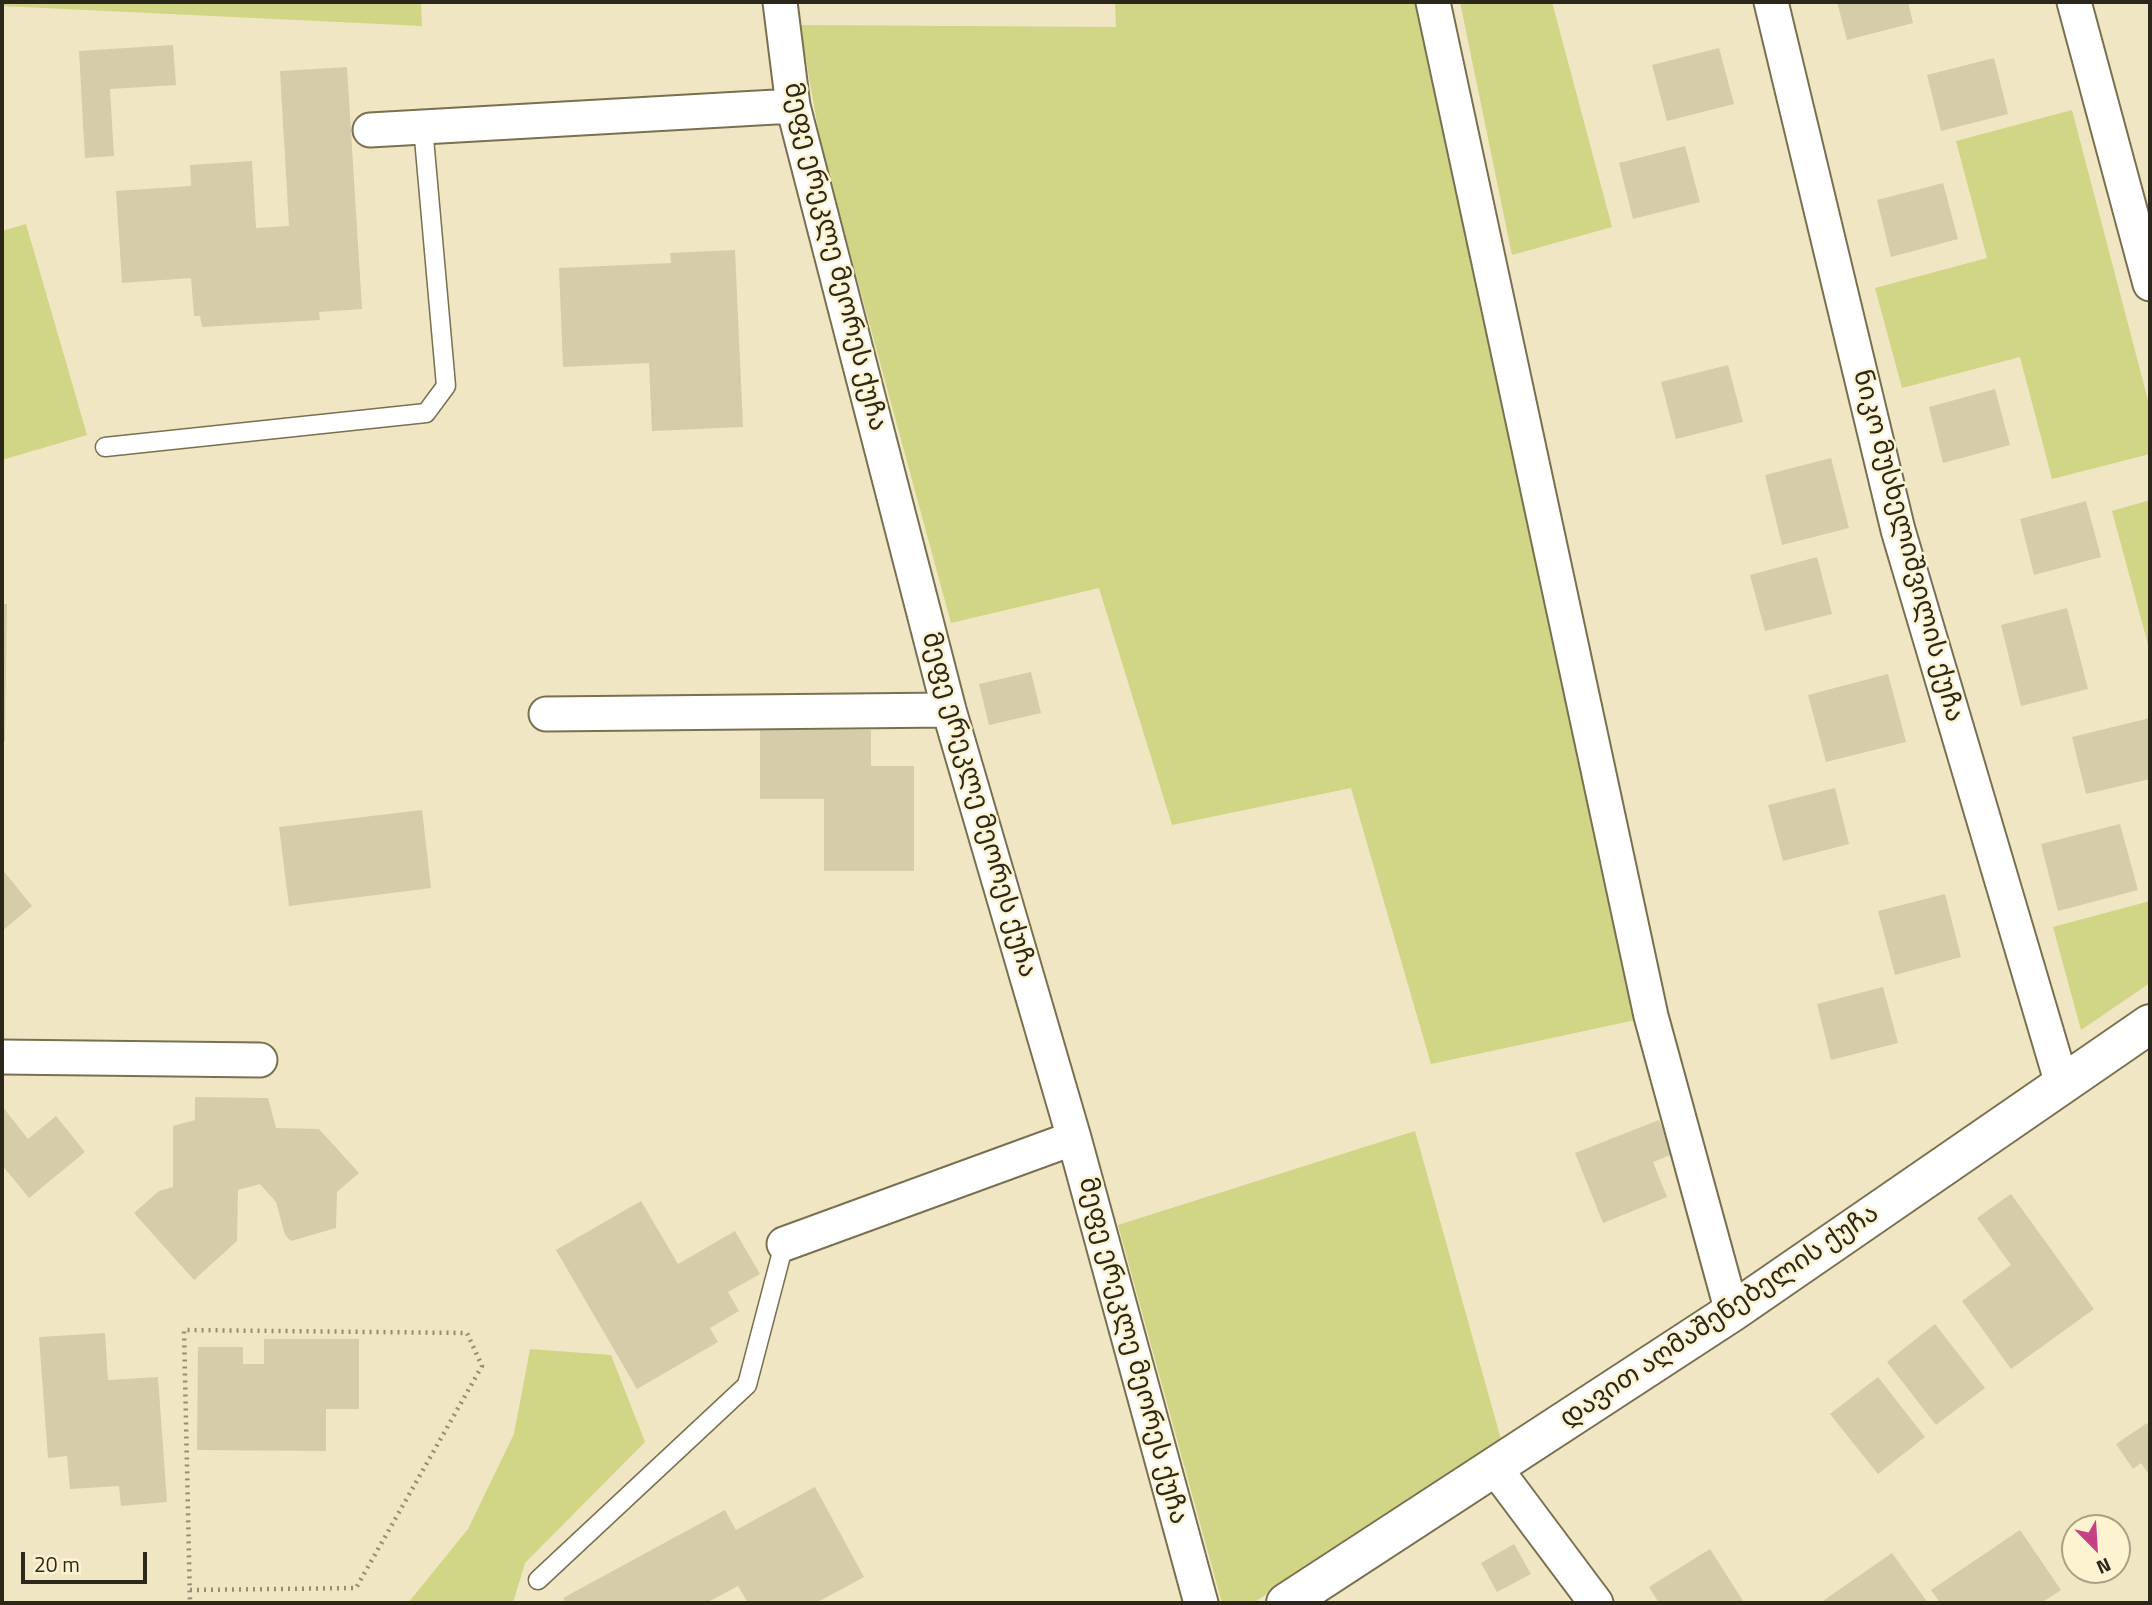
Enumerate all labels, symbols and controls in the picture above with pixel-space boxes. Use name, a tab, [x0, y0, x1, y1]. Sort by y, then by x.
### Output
street label: მეფე ერეკლე მეორეს ქუჩა	[776, 80, 892, 434]
street label: ნიკო მუსხელიშვილის ქუჩა	[1845, 367, 1969, 725]
street label: მეფე ერეკლე მეორეს ქუჩა	[914, 629, 1042, 981]
street label: მეფე ერეკლე მეორეს ქუჩა	[1071, 1174, 1193, 1528]
street label: დავით აღმაშენებელის ქუჩა	[1555, 1199, 1885, 1435]
north arrow	[2061, 1514, 2131, 1584]
scale bar	[24, 1538, 150, 1582]
text: 20 m	[34, 1548, 80, 1580]
text: N	[2092, 1551, 2116, 1583]

